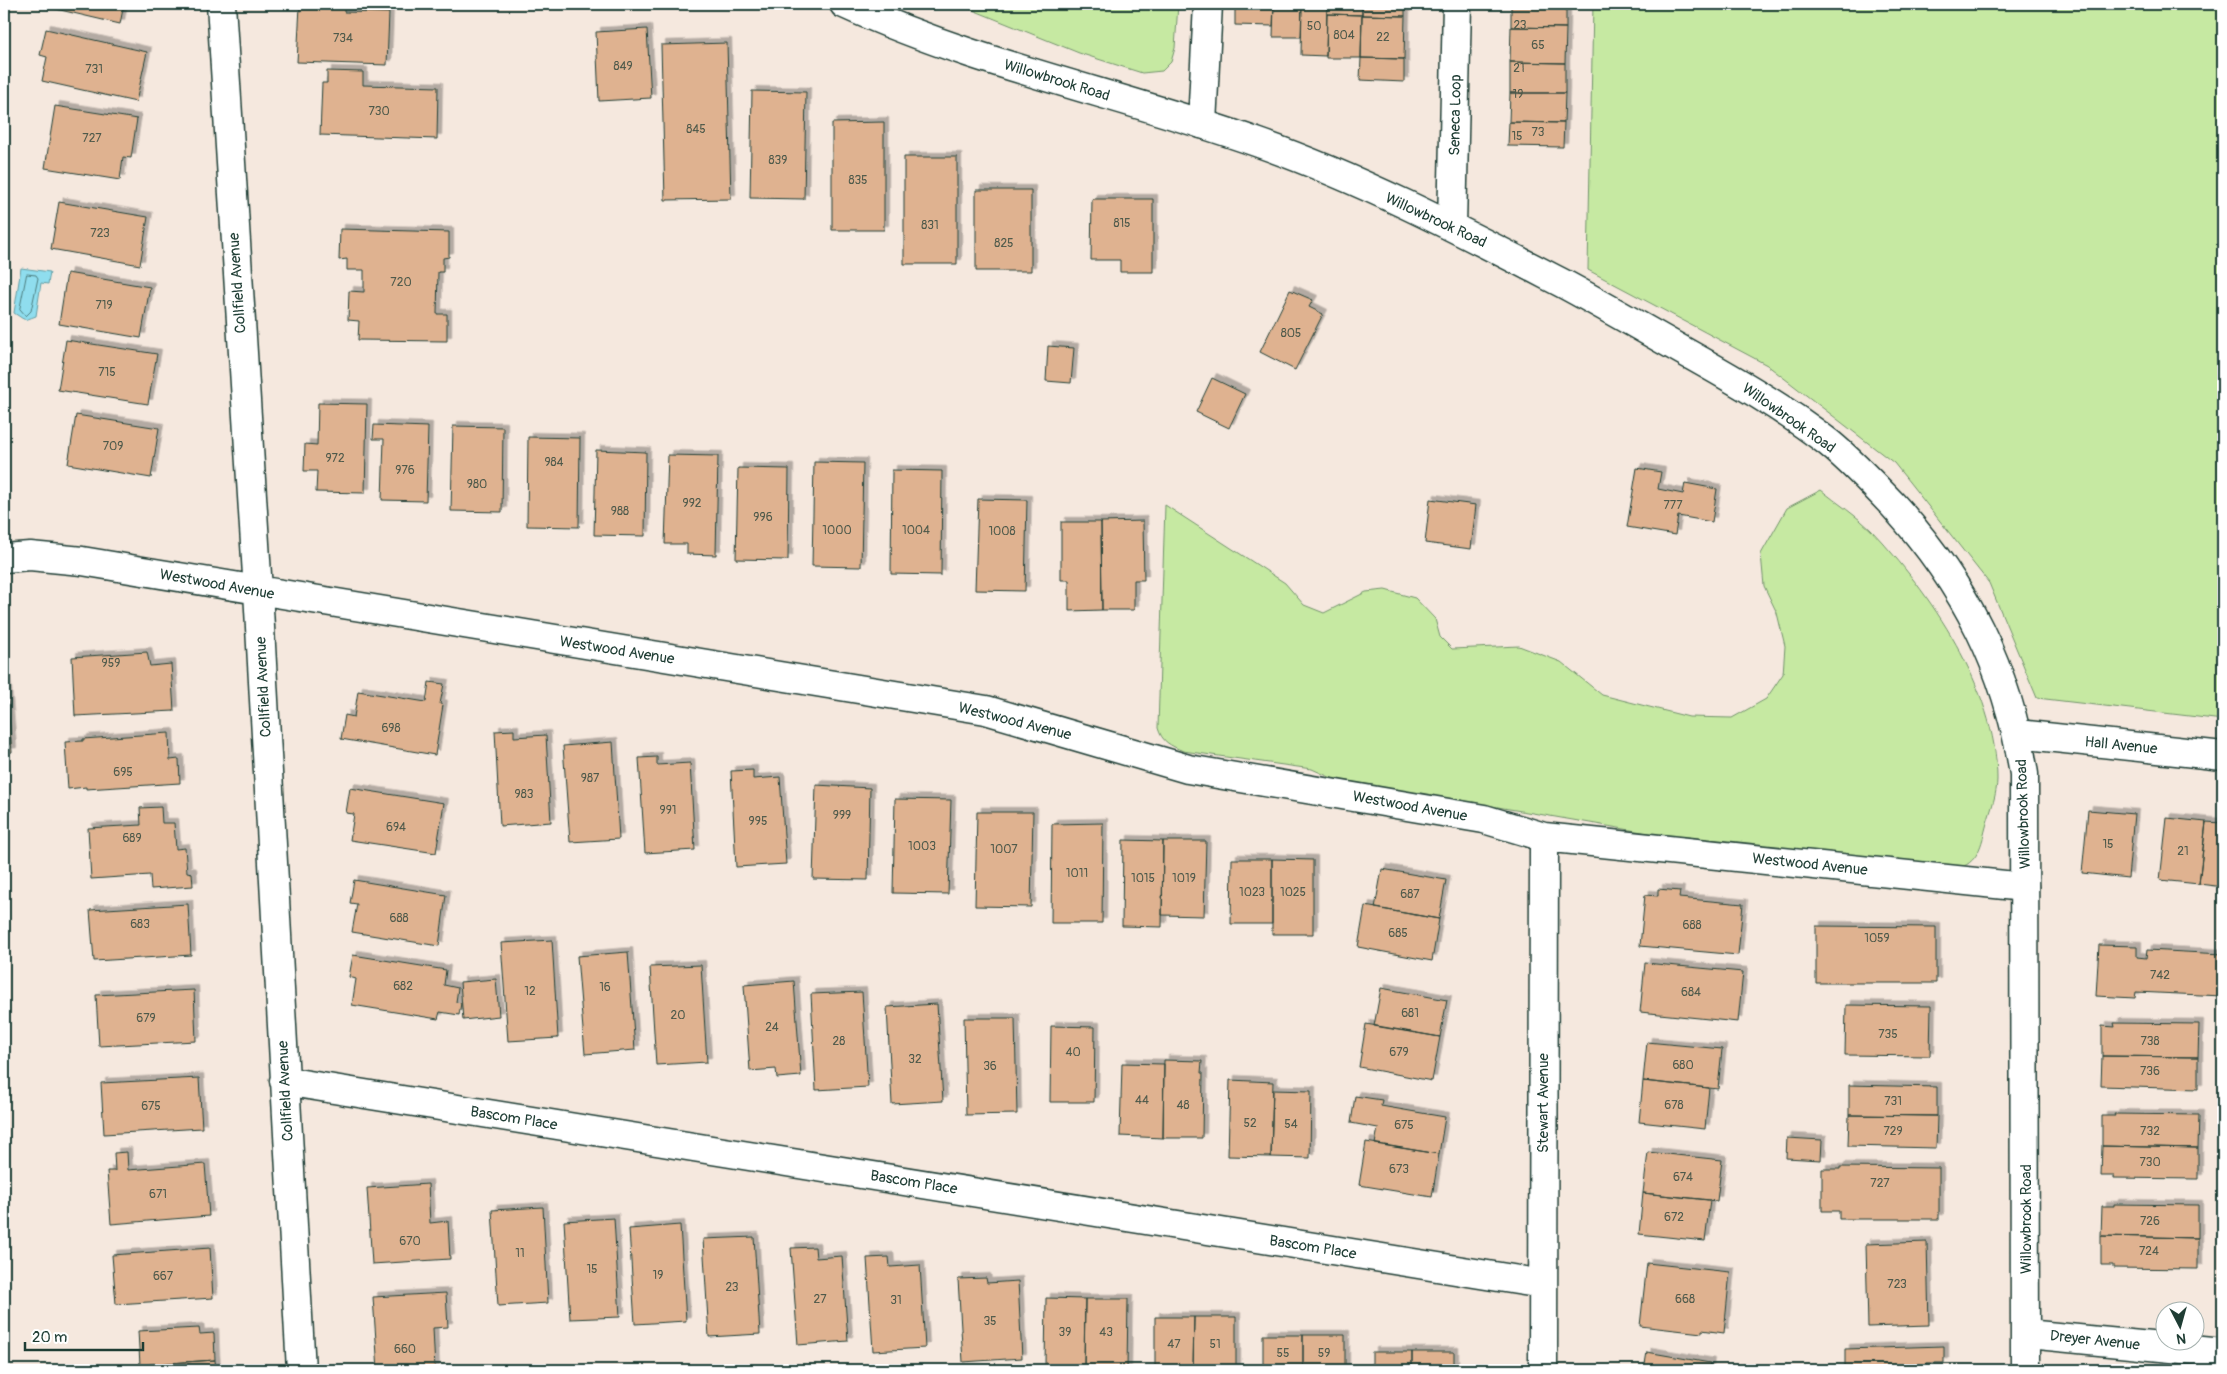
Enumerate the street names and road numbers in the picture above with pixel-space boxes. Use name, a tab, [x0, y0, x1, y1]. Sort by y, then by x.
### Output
street label: Willowbrook Road	[1002, 55, 1112, 106]
street label: Seneca Loop	[1445, 74, 1466, 156]
street label: Willowbrook Road	[1382, 189, 1490, 252]
street label: Collfield Avenue	[224, 231, 250, 334]
street label: Willowbrook Road	[1738, 379, 1839, 458]
street label: Westwood Avenue	[158, 565, 276, 604]
street label: Westwood Avenue	[558, 632, 676, 669]
street label: Collfield Avenue	[251, 636, 276, 738]
street label: Westwood Avenue	[956, 698, 1074, 745]
street label: Hall Avenue	[2084, 732, 2159, 759]
street label: Willowbrook Road	[2012, 759, 2035, 869]
street label: Westwood Avenue	[1351, 787, 1469, 826]
street label: Westwood Avenue	[1751, 849, 1869, 880]
street label: Collfield Avenue	[273, 1040, 298, 1142]
street label: Stewart Avenue	[1534, 1052, 1553, 1153]
street label: Bascom Place	[469, 1102, 559, 1135]
street label: Willowbrook Road	[2017, 1164, 2036, 1274]
street label: Bascom Place	[869, 1166, 959, 1199]
street label: Bascom Place	[1268, 1231, 1358, 1264]
street label: Dreyer Avenue	[2049, 1326, 2141, 1355]

